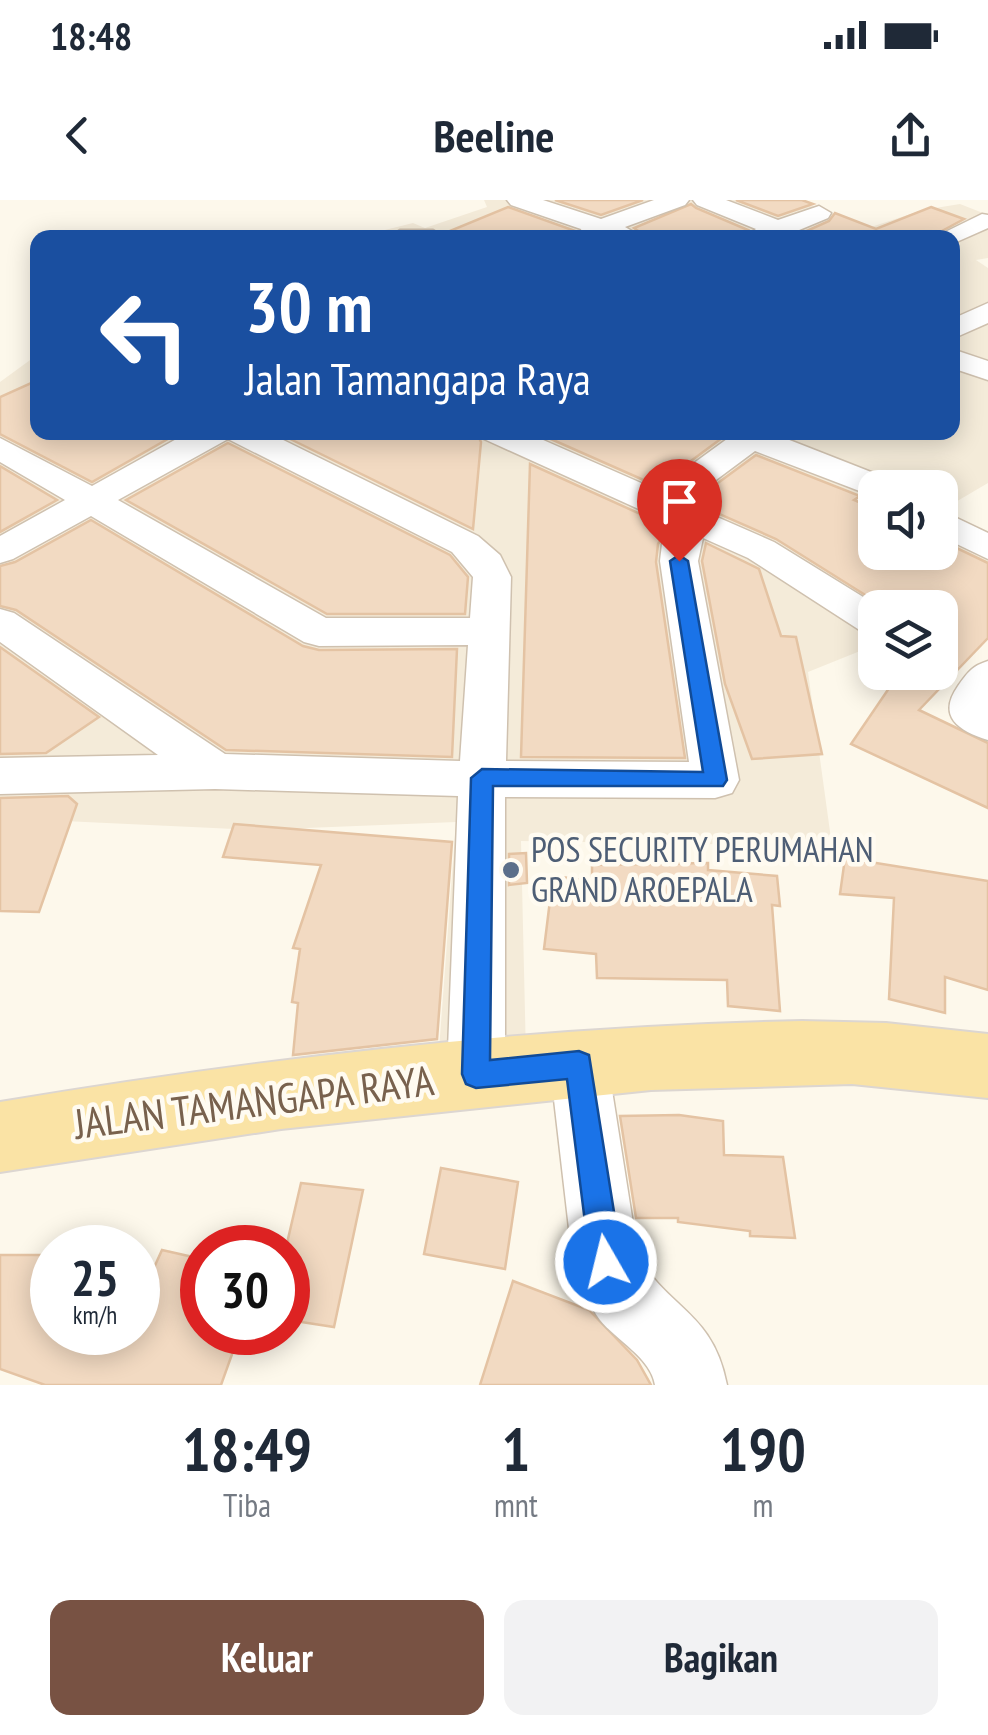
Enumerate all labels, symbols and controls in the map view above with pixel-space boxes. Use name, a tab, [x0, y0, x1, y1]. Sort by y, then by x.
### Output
text: 18:48	[50, 11, 132, 60]
text: Beeline	[433, 106, 555, 164]
icon: back	[50, 108, 105, 163]
icon: share	[883, 108, 938, 163]
text: 30 m	[245, 261, 373, 351]
icon: left	[80, 270, 210, 400]
text: Jalan Tamangapa Raya	[245, 349, 591, 407]
pin	[637, 459, 722, 562]
map controls	[858, 470, 958, 690]
button: sound	[858, 470, 958, 570]
icon: arrive	[652, 474, 707, 529]
button: layers	[858, 590, 958, 690]
place label: POS SECURITY PERUMAHAN GRAND AROEPALA	[531, 826, 874, 912]
marker: POS SECURITY PERUMAHAN GRAND AROEPALA	[500, 859, 522, 881]
street label: JALAN TAMANGAPA RAYA	[69, 1052, 437, 1151]
position arrow	[554, 1210, 658, 1314]
speed limit sign: 30	[180, 1225, 310, 1355]
text: 25	[71, 1245, 119, 1310]
text: km/h	[73, 1299, 117, 1331]
text: 18:49	[182, 1410, 312, 1488]
text: 1	[502, 1410, 530, 1488]
text: 190	[720, 1410, 806, 1488]
text: Tiba	[223, 1484, 271, 1526]
text: mnt	[494, 1484, 538, 1526]
text: m	[752, 1484, 773, 1526]
button: Keluar	[50, 1600, 484, 1715]
button: Bagikan	[504, 1600, 938, 1715]

